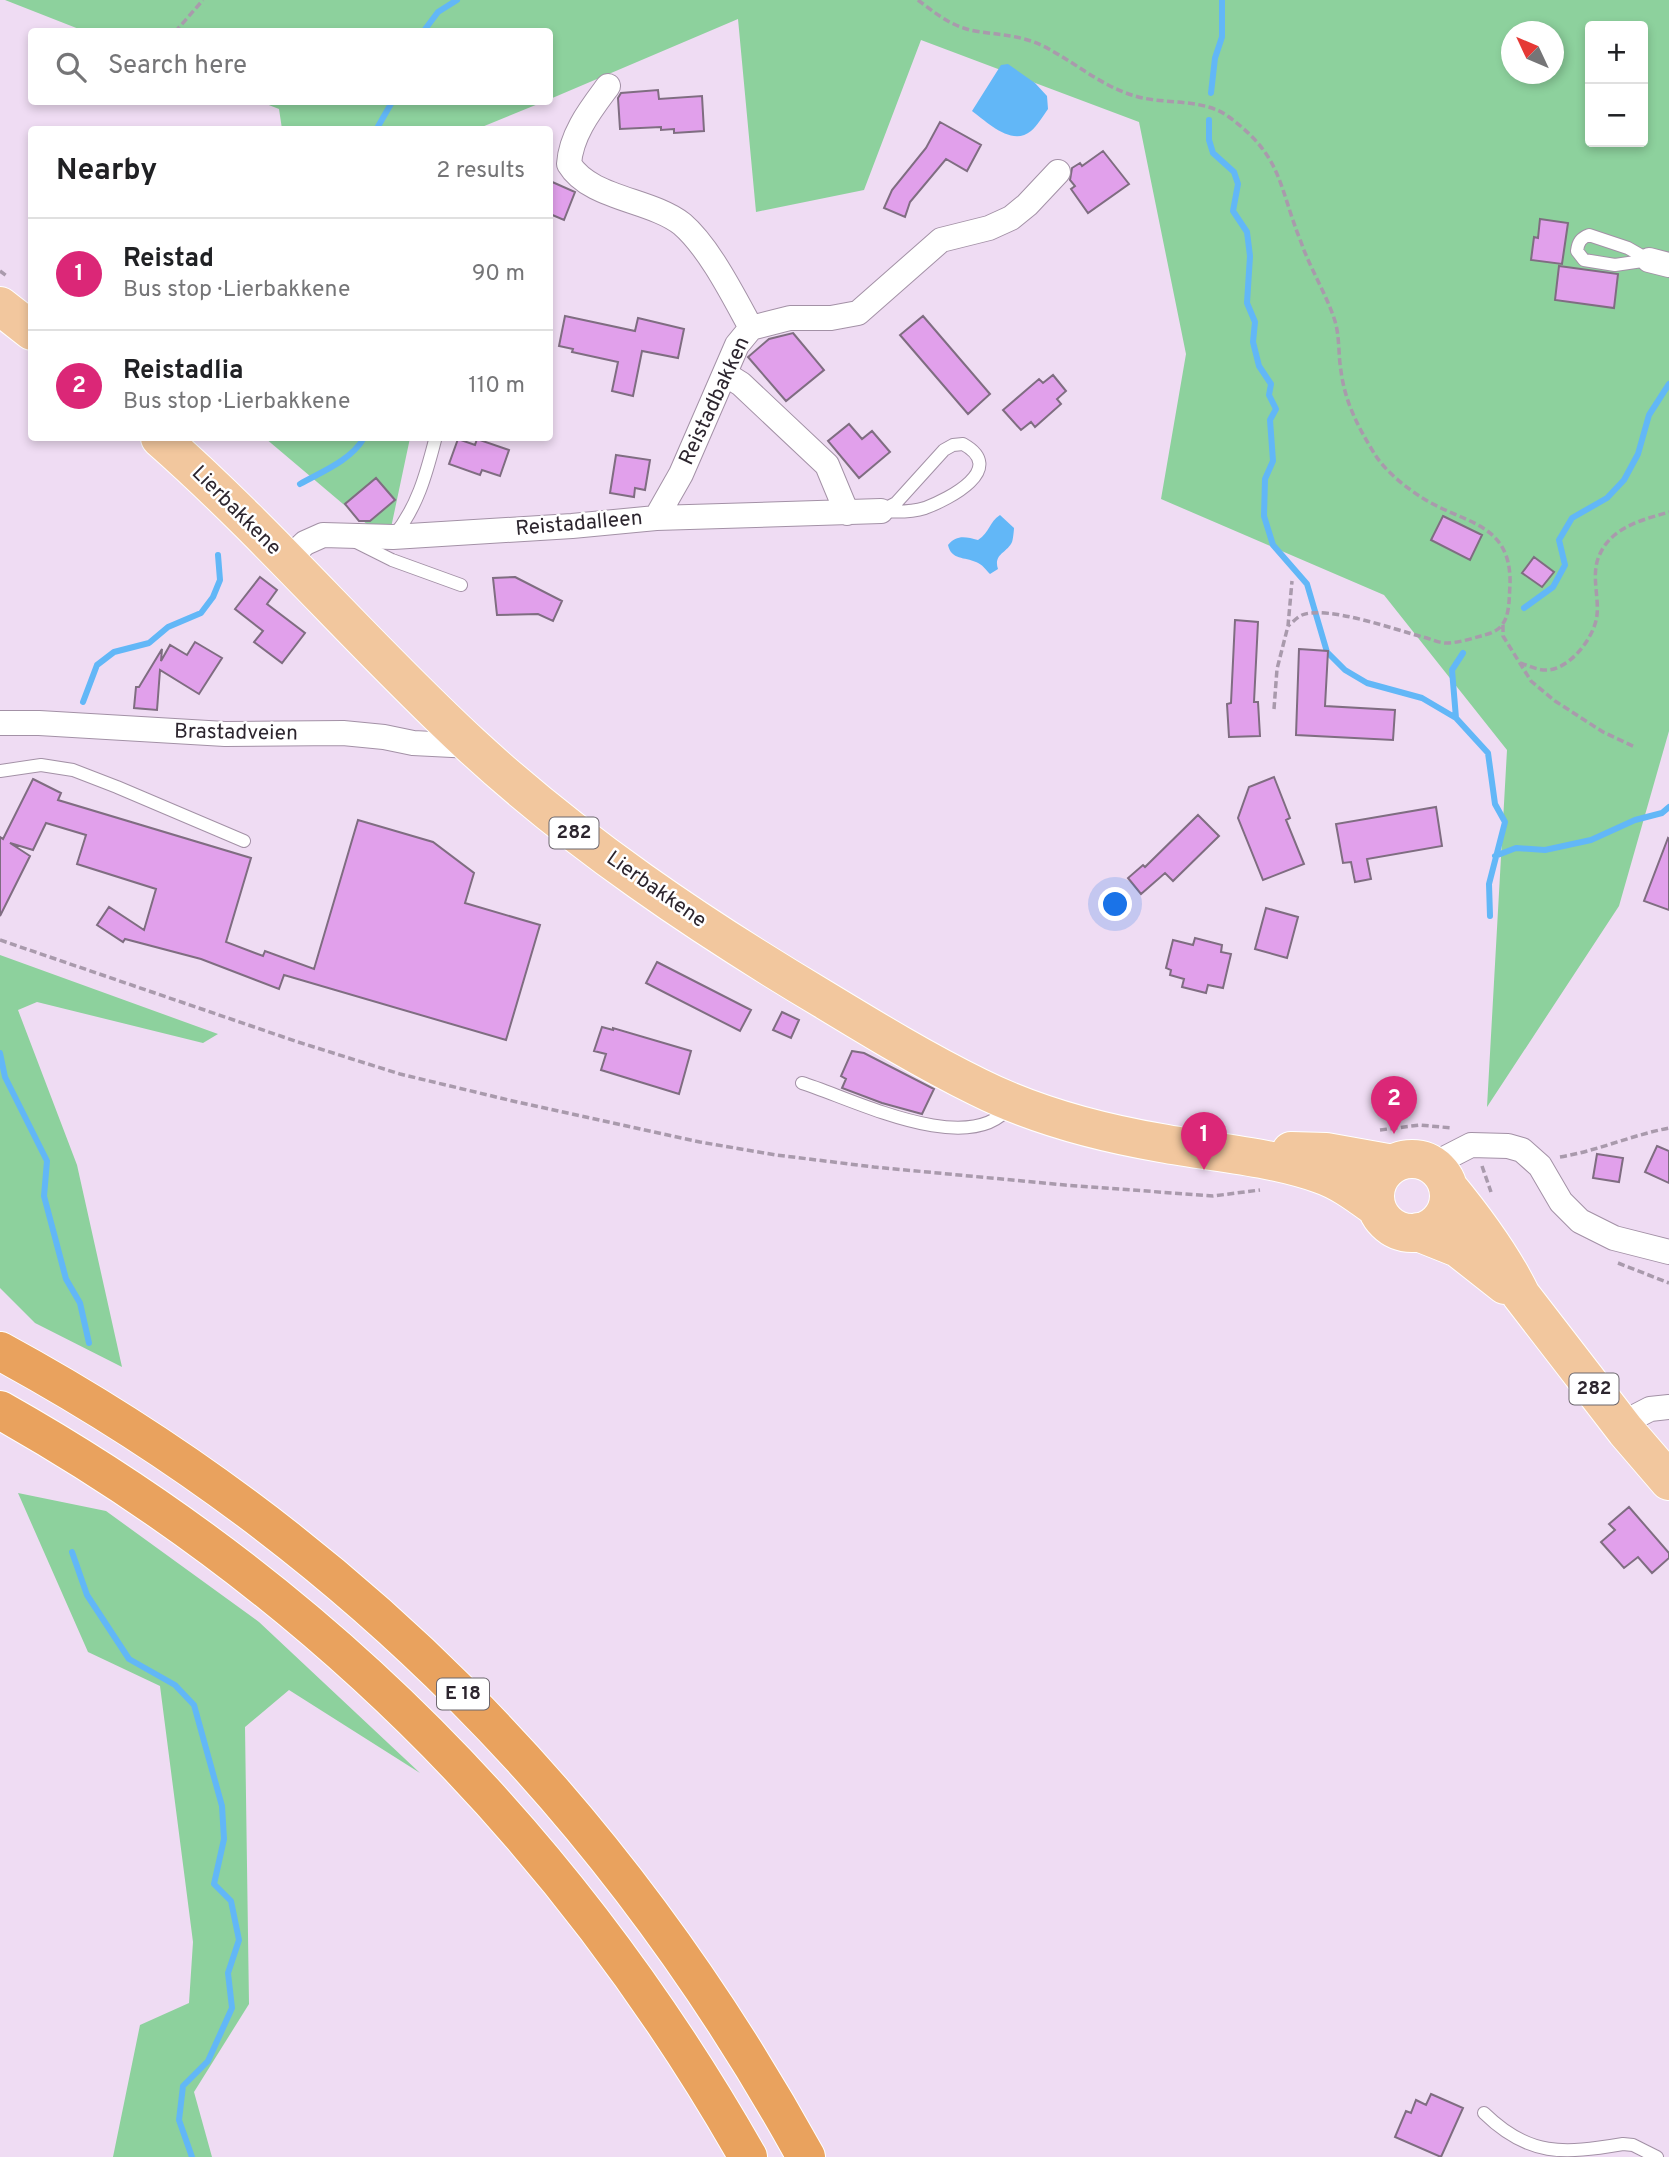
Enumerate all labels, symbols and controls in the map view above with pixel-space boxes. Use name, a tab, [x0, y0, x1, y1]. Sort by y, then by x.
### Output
north arrow	[1501, 21, 1564, 84]
map controls	[1585, 21, 1648, 147]
button: +	[1585, 21, 1648, 84]
search box	[28, 28, 553, 105]
icon: search	[52, 48, 90, 86]
text: Search here	[108, 50, 247, 83]
button: −	[1585, 84, 1648, 147]
text: Nearby	[56, 153, 157, 190]
text: 2 results	[436, 157, 525, 186]
text: Reistad	[123, 243, 214, 276]
text: 1	[74, 260, 84, 289]
text: 90 m	[472, 260, 525, 289]
text: Bus stop · Lierbakkene	[123, 276, 350, 305]
street label: Reistadbakken	[673, 332, 757, 470]
text: Reistadlia	[123, 355, 243, 388]
text: 2	[72, 372, 86, 401]
text: 110 m	[468, 372, 525, 401]
text: Bus stop · Lierbakkene	[123, 388, 350, 417]
street label: Lierbakkene	[185, 460, 287, 562]
street label: Reistadalleen	[514, 505, 644, 543]
street label: Brastadveien	[174, 718, 298, 748]
road number: 282	[550, 818, 598, 848]
street label: Lierbakkene	[601, 846, 711, 934]
your location	[1098, 887, 1132, 921]
pin: 2	[1371, 1076, 1417, 1134]
pin: 1	[1181, 1112, 1227, 1170]
road number: 282	[1570, 1373, 1618, 1404]
road number: E 18	[437, 1678, 489, 1710]

